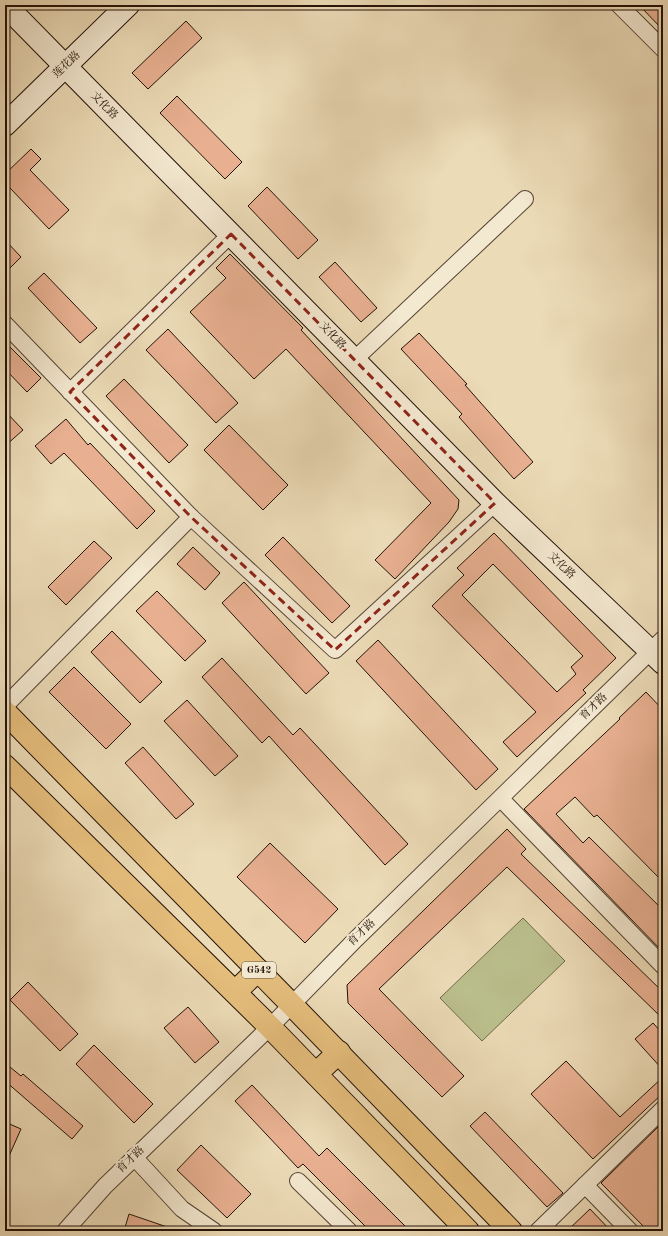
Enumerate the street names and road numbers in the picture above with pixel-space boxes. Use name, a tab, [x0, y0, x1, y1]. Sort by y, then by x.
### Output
street label: 莲花路	[50, 48, 83, 80]
street label: 文化路	[88, 89, 121, 122]
street label: 文化路	[317, 319, 349, 352]
street label: 文化路	[545, 549, 578, 581]
street label: 育才路	[577, 690, 610, 723]
street label: 育才路	[345, 916, 378, 948]
road number: G542	[242, 962, 276, 978]
street label: 育才路	[114, 1143, 147, 1175]

